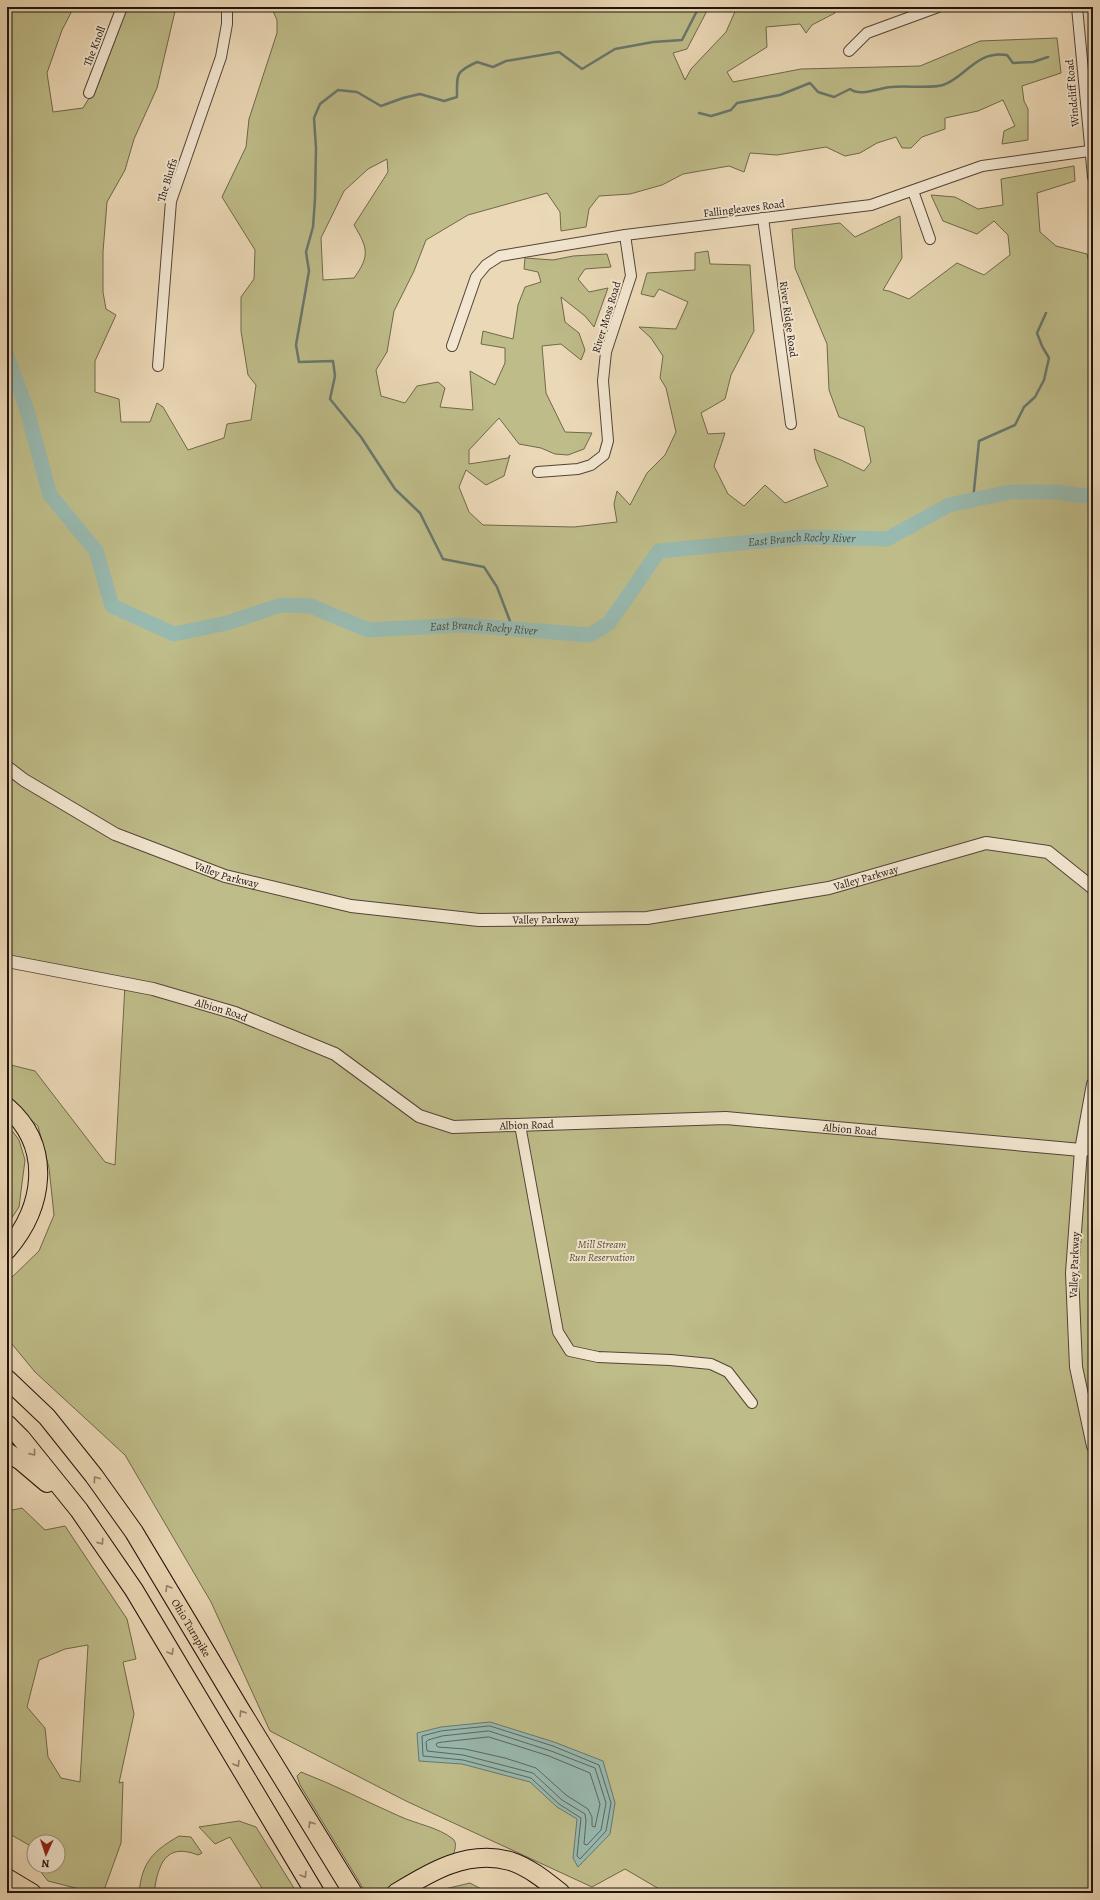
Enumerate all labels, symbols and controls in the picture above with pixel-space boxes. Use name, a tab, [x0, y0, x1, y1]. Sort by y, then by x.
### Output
street label: The Knoll	[80, 24, 109, 68]
street label: Windcliff Road	[1062, 59, 1083, 128]
street label: The Bluffs	[154, 157, 181, 204]
street label: Fallingleaves Road	[702, 196, 786, 221]
street label: River Moss Road	[588, 279, 625, 355]
street label: River Ridge Road	[776, 280, 801, 358]
water label: East Branch Rocky River	[747, 529, 856, 550]
water label: East Branch Rocky River	[429, 617, 539, 639]
street label: Valley Parkway	[191, 858, 260, 892]
street label: Valley Parkway	[831, 862, 900, 895]
street label: Valley Parkway	[511, 912, 579, 928]
street label: Albion Road	[192, 994, 250, 1025]
street label: Albion Road	[498, 1117, 554, 1133]
street label: Albion Road	[821, 1120, 878, 1140]
street label: Valley Parkway	[1066, 1231, 1083, 1299]
park label: Mill Stream Run Reservation	[569, 1237, 636, 1265]
one-way arrow	[29, 1448, 36, 1455]
one-way arrow	[93, 1476, 101, 1483]
one-way arrow	[96, 1538, 104, 1545]
one-way arrow	[165, 1585, 172, 1592]
street label: Ohio Turnpike	[168, 1596, 214, 1660]
one-way arrow	[166, 1648, 173, 1655]
one-way arrow	[239, 1710, 247, 1717]
one-way arrow	[232, 1760, 239, 1767]
one-way arrow	[308, 1821, 315, 1828]
north arrow	[26, 1834, 66, 1874]
text: N	[41, 1856, 50, 1871]
one-way arrow	[299, 1871, 307, 1878]

